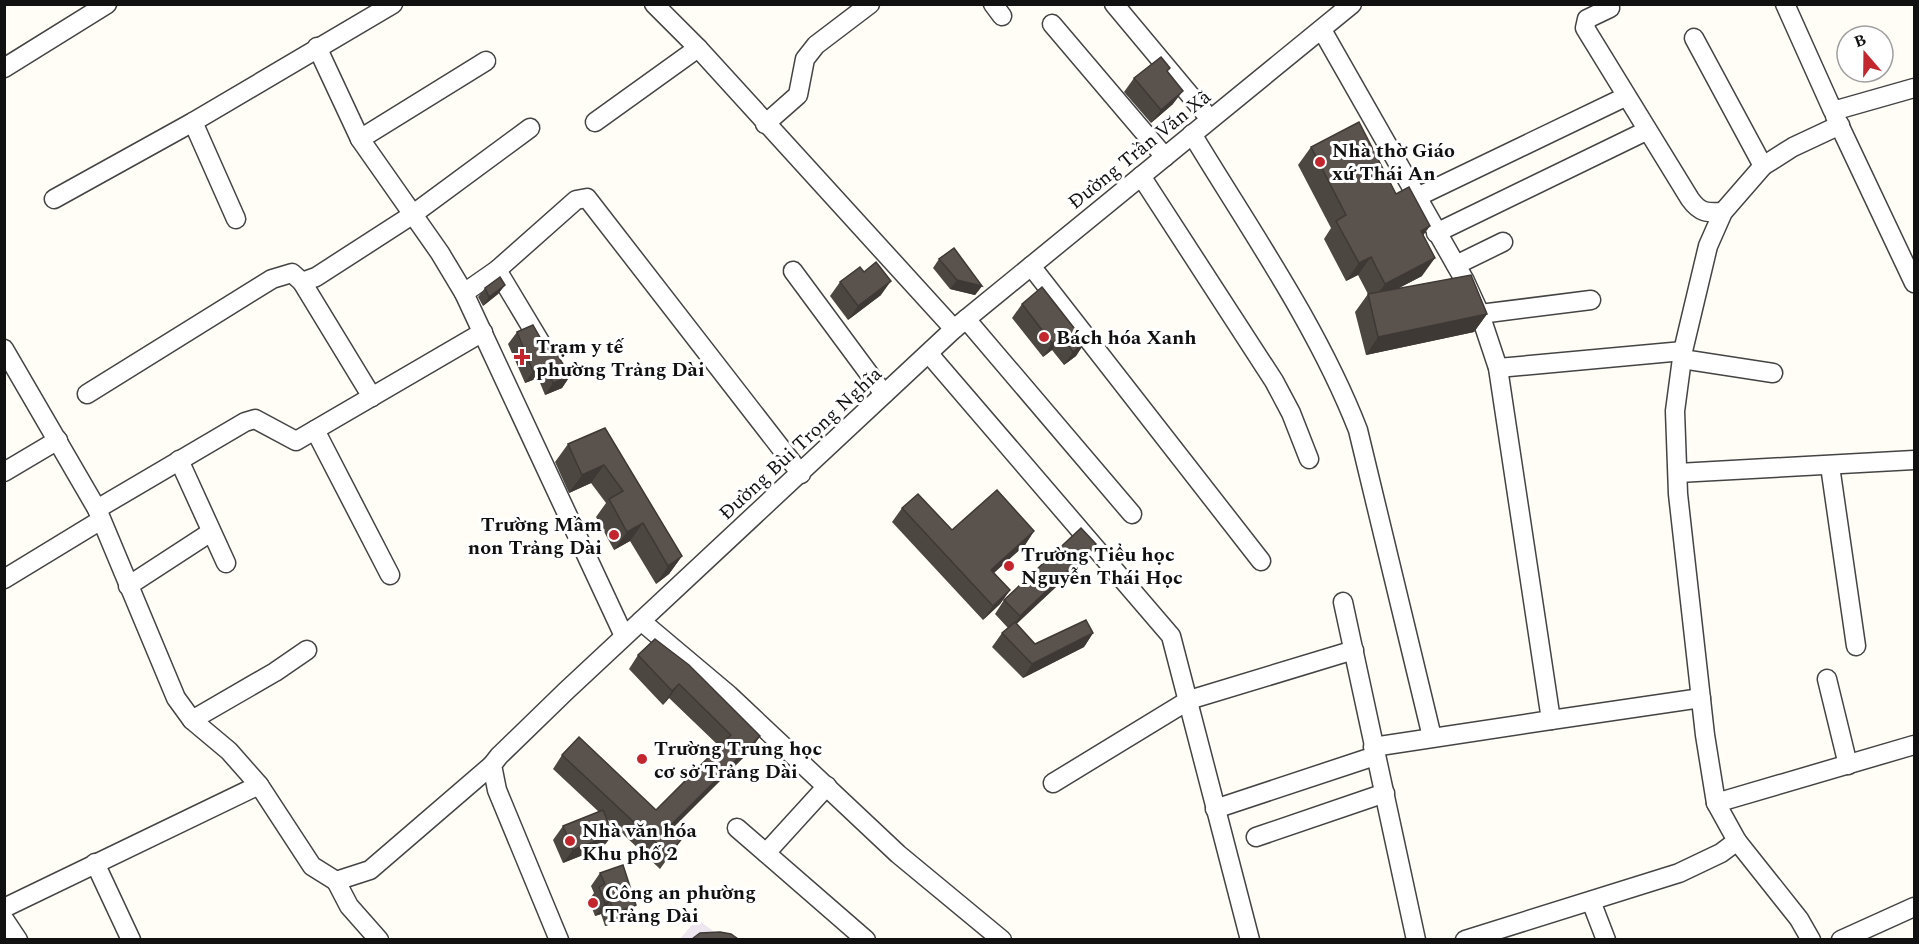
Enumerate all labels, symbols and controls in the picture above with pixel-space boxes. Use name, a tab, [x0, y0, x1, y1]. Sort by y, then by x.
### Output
north arrow	[1835, 24, 1895, 84]
text: B	[1851, 28, 1870, 54]
street label: Đường Trần Văn Xã	[1061, 82, 1218, 217]
place label: Nhà thờ Giáo xứ Thái An	[1332, 136, 1455, 189]
marker: Nhà thờ Giáo xứ Thái An	[1313, 155, 1327, 169]
place label: Bách hóa Xanh	[1056, 323, 1197, 353]
marker: Bách hóa Xanh	[1037, 330, 1051, 344]
place label: Trạm y tế phường Trảng Dài	[536, 332, 705, 385]
marker: Trạm y tế phường Trảng Dài	[513, 348, 531, 366]
street label: Đường Bùi Trọng Nghĩa	[712, 360, 889, 528]
place label: Trường Mầm non Trảng Dài	[468, 510, 602, 563]
marker: Trường Mầm non Trảng Dài	[607, 528, 621, 542]
place label: Trường Tiểu học Nguyễn Thái Học	[1021, 540, 1183, 593]
marker: Trường Tiểu học Nguyễn Thái Học	[1002, 559, 1016, 573]
place label: Trường Trung học cơ sở Trảng Dài	[654, 734, 822, 787]
marker: Trường Trung học cơ sở Trảng Dài	[635, 752, 649, 766]
place label: Nhà văn hóa Khu phố 2	[582, 816, 697, 869]
marker: Nhà văn hóa Khu phố 2	[563, 834, 577, 848]
place label: Công an phường Trảng Dài	[605, 878, 756, 931]
marker: Công an phường Trảng Dài	[586, 896, 600, 910]

